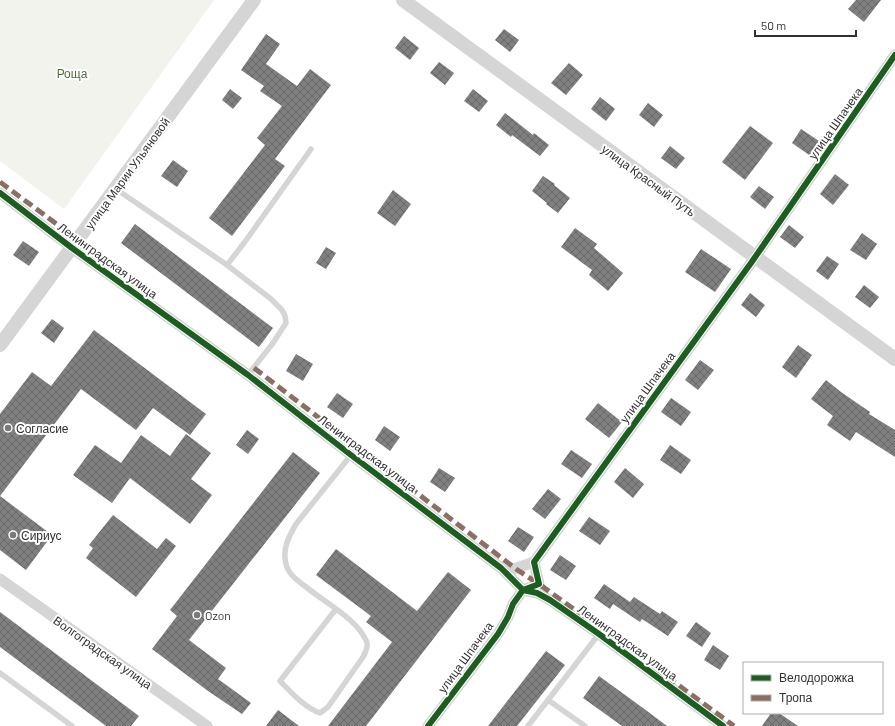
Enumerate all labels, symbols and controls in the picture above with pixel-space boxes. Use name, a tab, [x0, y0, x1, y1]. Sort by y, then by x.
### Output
scale bar	[755, 12, 856, 38]
text: 50 m	[761, 18, 786, 32]
park label: Роща	[57, 66, 88, 81]
street label: улица Шпачека	[805, 84, 866, 162]
street label: улица Марии Ульяновой	[82, 115, 173, 232]
street label: улица Красный Путь	[599, 141, 699, 220]
street label: Ленинградская улица	[55, 219, 161, 302]
street label: улица Шпачека	[617, 348, 678, 426]
street label: Ленинградская улица	[316, 412, 420, 495]
place label: Согласие	[16, 421, 69, 435]
marker: Согласие	[3, 423, 13, 433]
place label: Сириус	[21, 528, 62, 543]
marker: Сириус	[8, 530, 18, 540]
street label: Ленинградская улица	[575, 601, 681, 684]
place label: Ozon	[205, 608, 231, 622]
marker: Ozon	[192, 610, 202, 620]
street label: Волгоградская улица	[50, 613, 155, 692]
street label: улица Шпачека	[435, 618, 496, 696]
legend	[743, 662, 883, 714]
text: Велодорожка	[779, 670, 854, 685]
text: Тропа	[779, 690, 813, 705]

